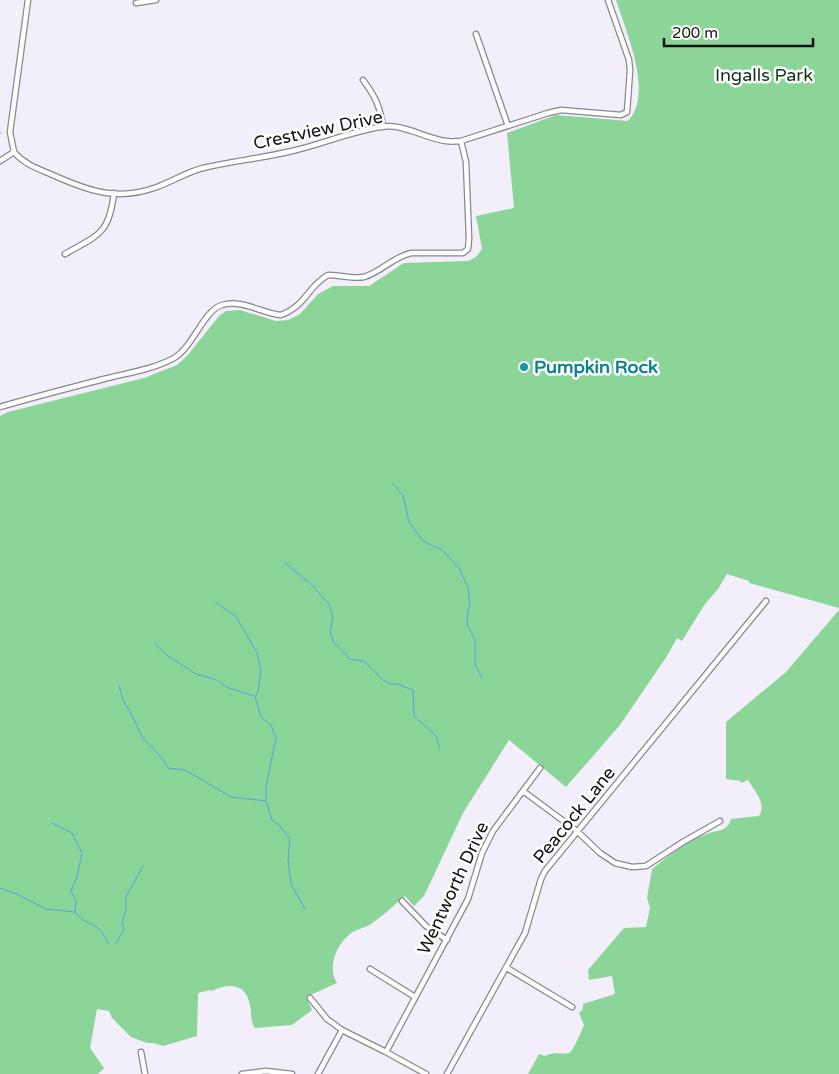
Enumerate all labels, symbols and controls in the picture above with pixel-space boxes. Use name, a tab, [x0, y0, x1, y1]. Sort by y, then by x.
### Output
scale bar	[664, 15, 813, 47]
text: 200 m	[672, 24, 718, 42]
park label: Ingalls Park	[715, 64, 813, 86]
street label: Crestview Drive	[251, 106, 385, 154]
place label: Pumpkin Rock	[534, 356, 658, 378]
marker: Pumpkin Rock	[518, 361, 530, 373]
street label: Peacock Lane	[528, 762, 620, 868]
street label: Wentworth Drive	[413, 818, 493, 958]

